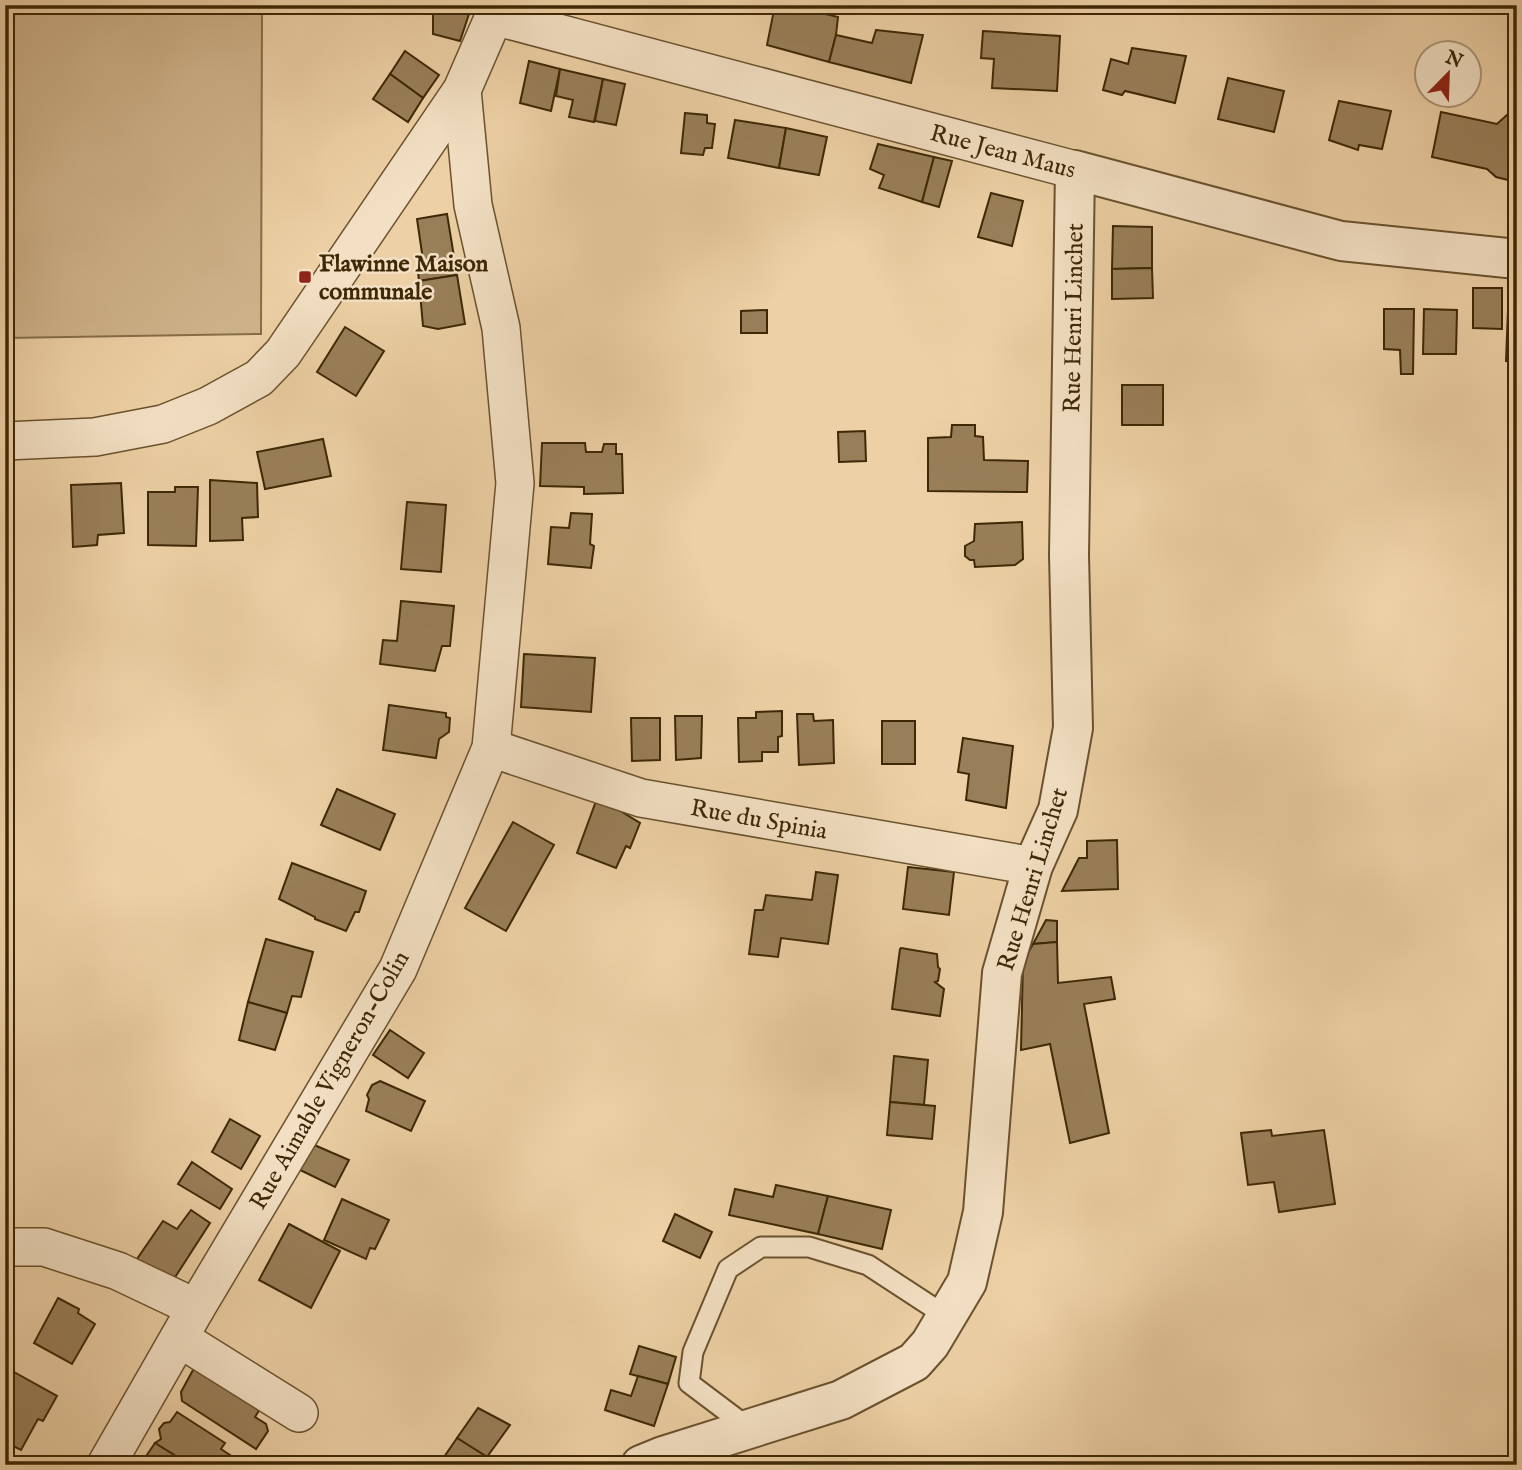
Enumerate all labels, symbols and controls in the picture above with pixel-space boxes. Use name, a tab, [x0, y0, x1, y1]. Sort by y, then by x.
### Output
north arrow	[1414, 38, 1484, 108]
text: N	[1441, 46, 1467, 75]
street label: Rue Jean Maus	[926, 118, 1079, 187]
street label: Rue Henri Linchet	[1057, 223, 1092, 413]
place label: Flawinne Maison communale	[319, 249, 489, 308]
marker: Flawinne Maison communale	[297, 269, 313, 285]
street label: Rue Henri Linchet	[991, 784, 1076, 975]
street label: Rue du Spinia	[688, 793, 830, 848]
street label: Rue Aimable Vigneron-Colin	[243, 945, 417, 1216]

